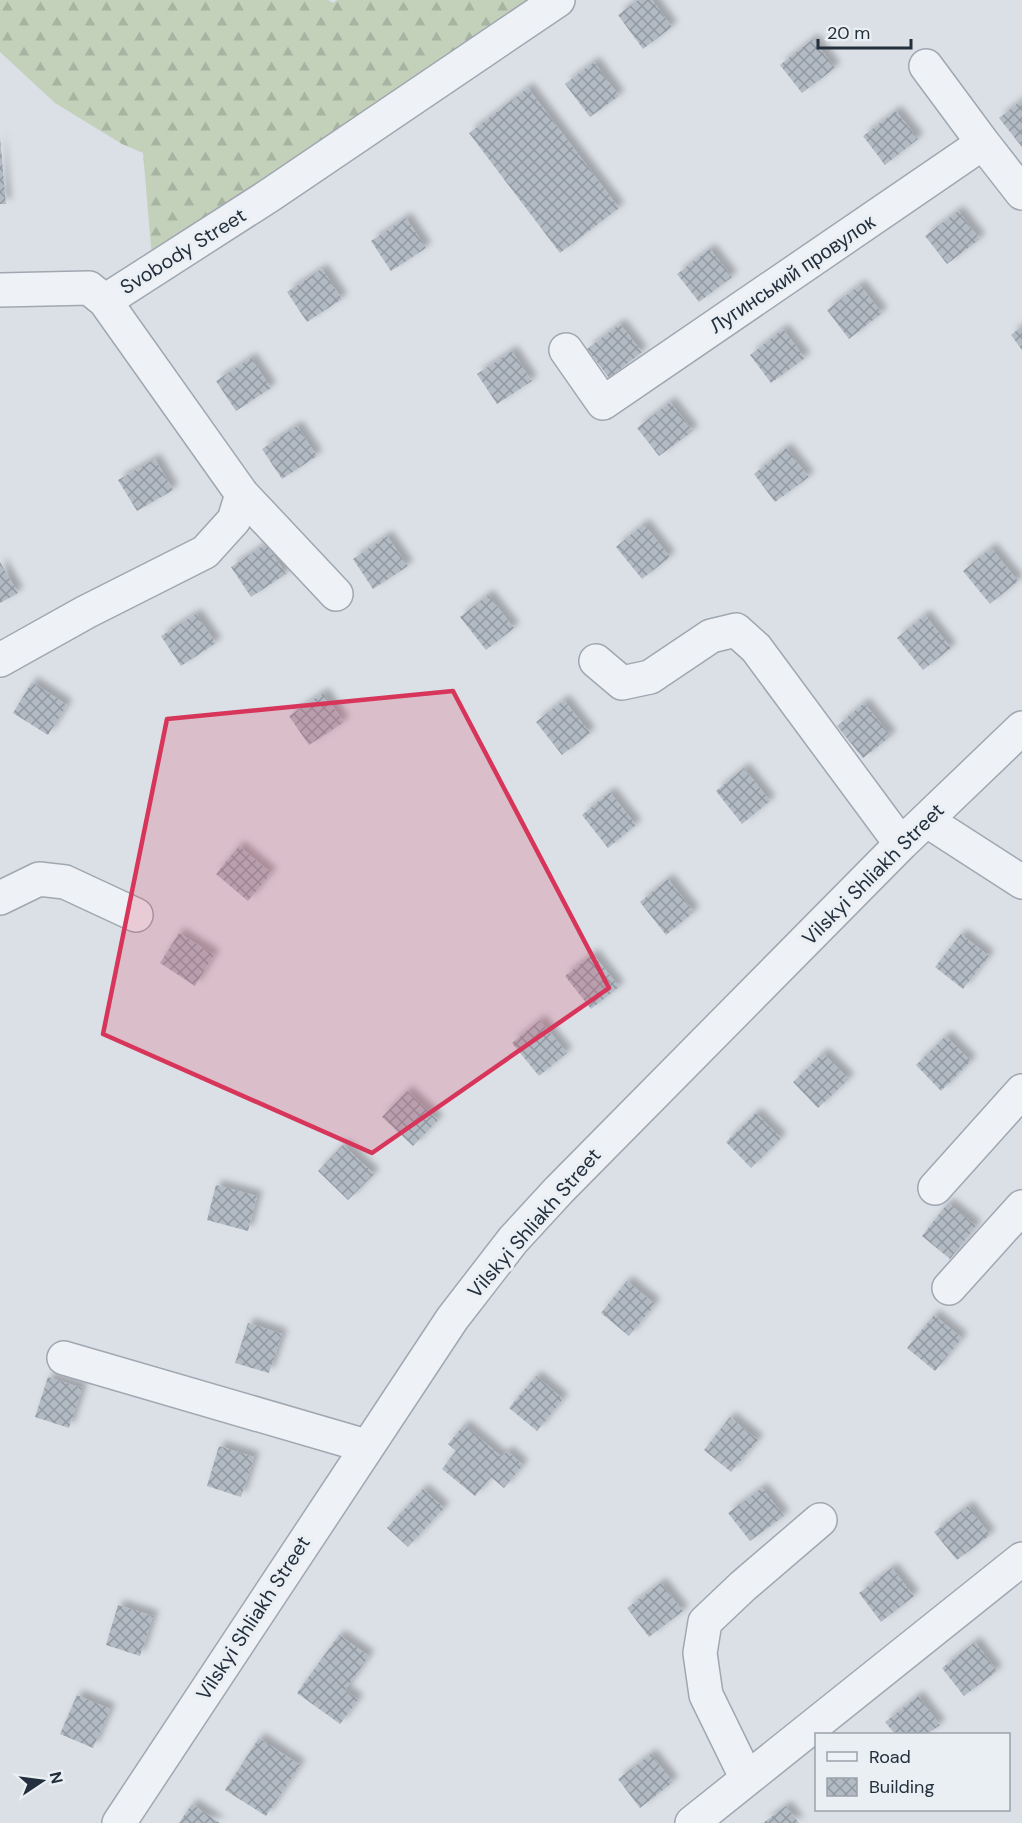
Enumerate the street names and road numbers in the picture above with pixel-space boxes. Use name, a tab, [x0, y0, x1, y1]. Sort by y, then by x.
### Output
street label: Svobody Street	[115, 202, 251, 300]
street label: Лугинський провулок	[704, 209, 880, 339]
street label: Vilskyi Shliakh Street	[796, 797, 950, 951]
street label: Vilskyi Shliakh Street	[462, 1142, 607, 1304]
street label: Vilskyi Shliakh Street	[190, 1531, 316, 1705]

